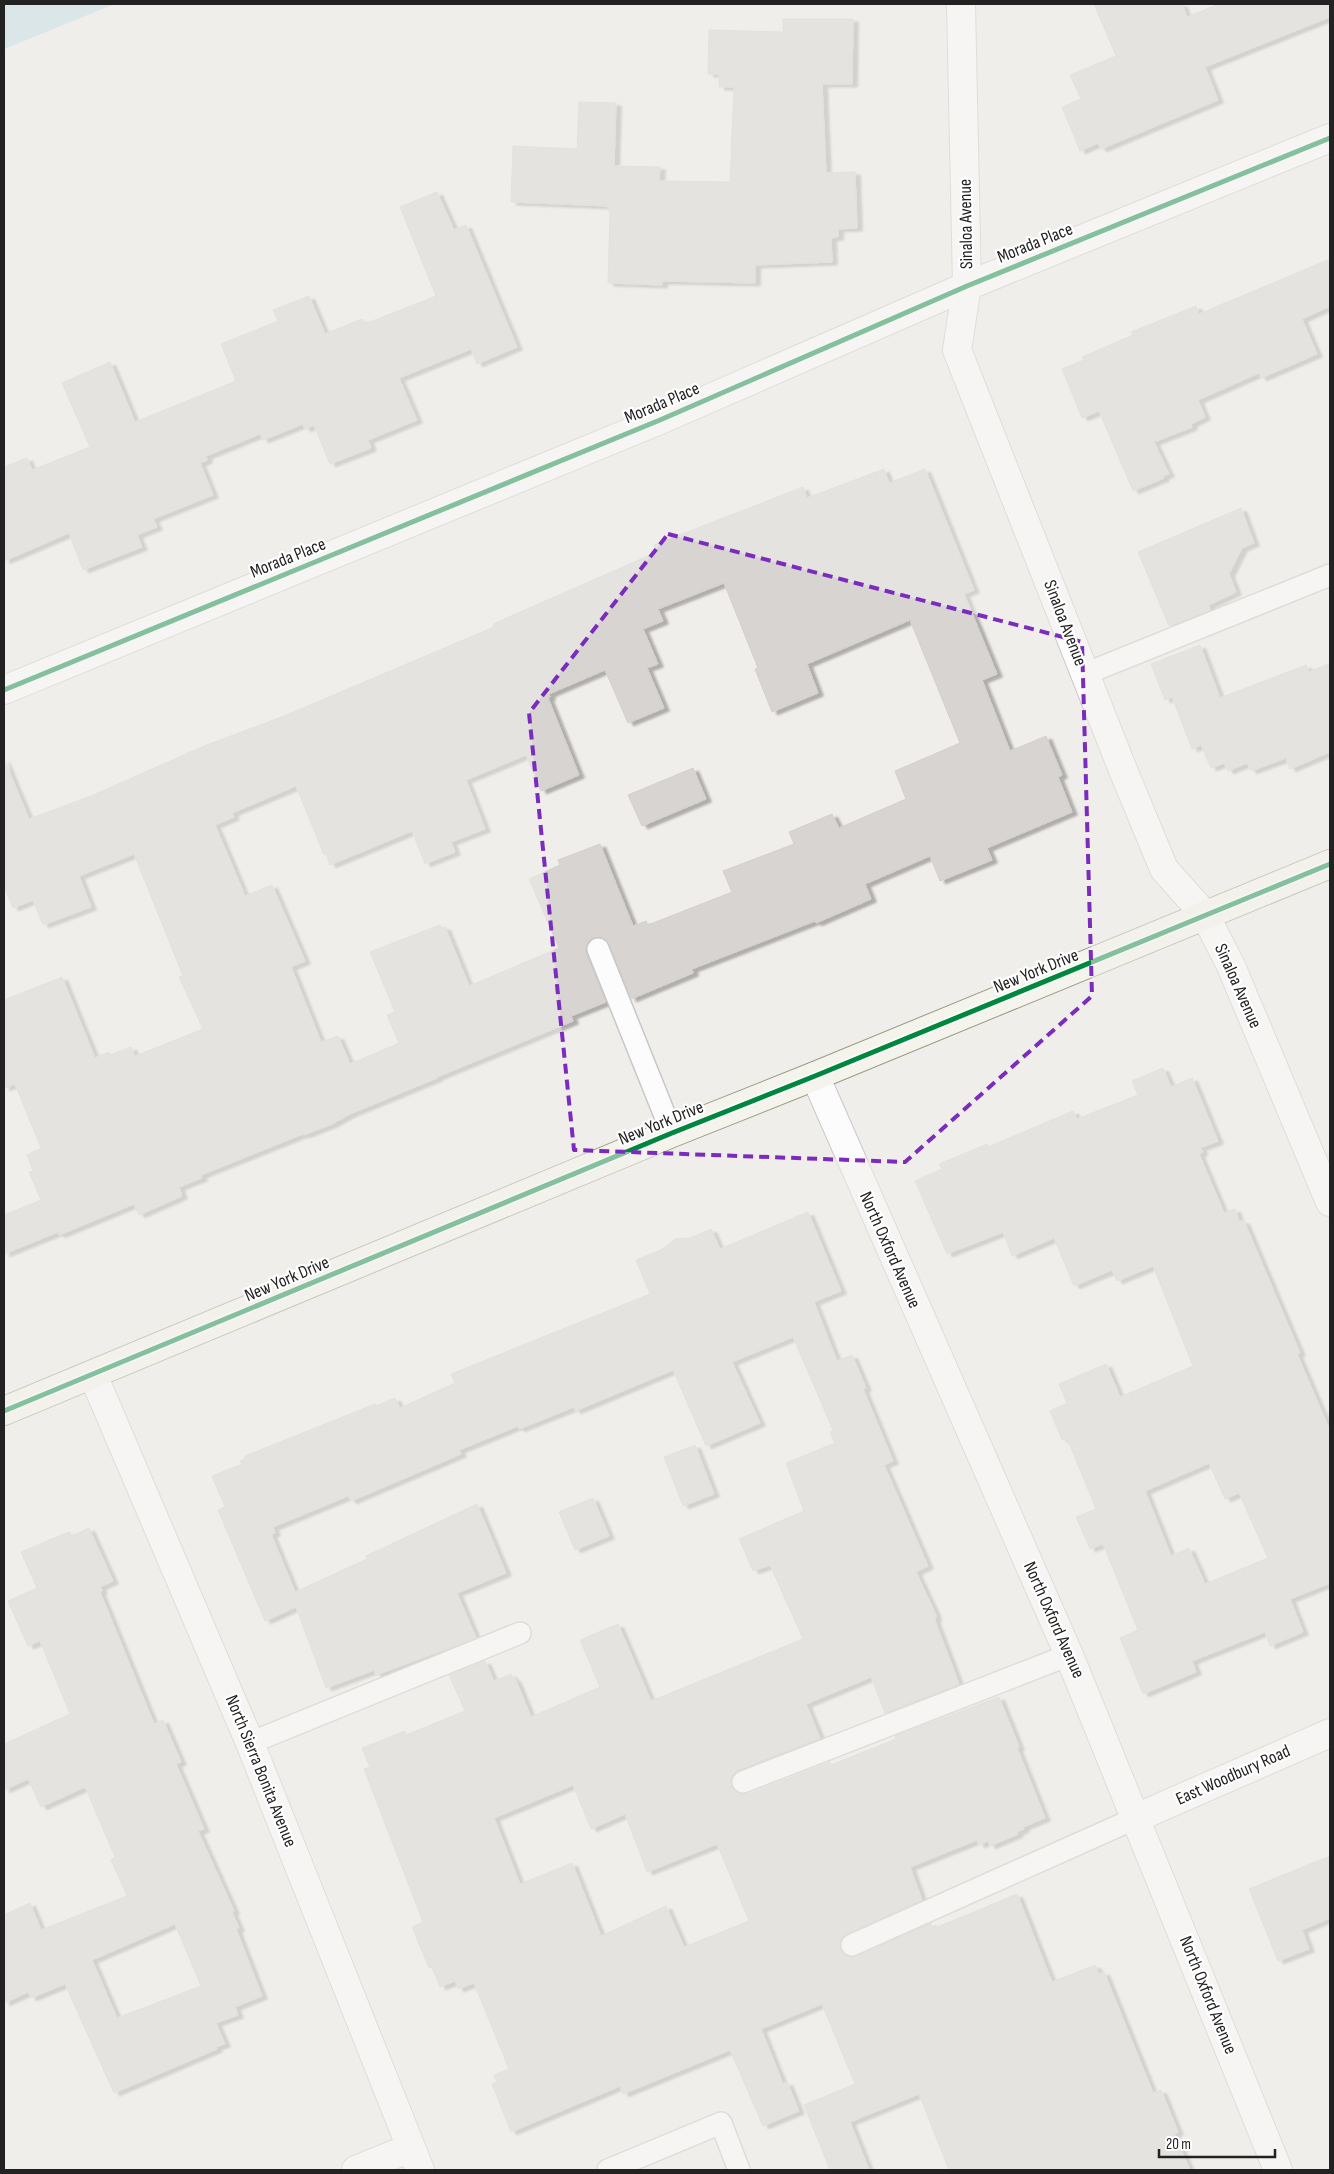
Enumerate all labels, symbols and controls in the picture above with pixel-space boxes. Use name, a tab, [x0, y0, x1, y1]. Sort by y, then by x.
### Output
street label: Sinaloa Avenue	[955, 179, 977, 269]
street label: Morada Place	[994, 218, 1076, 268]
street label: Morada Place	[621, 378, 703, 428]
street label: Morada Place	[247, 533, 329, 583]
street label: Sinaloa Avenue	[1039, 577, 1091, 669]
street label: Sinaloa Avenue	[1210, 940, 1266, 1032]
street label: New York Drive	[990, 944, 1082, 998]
street label: New York Drive	[615, 1096, 707, 1150]
street label: North Oxford Avenue	[855, 1189, 925, 1311]
street label: New York Drive	[242, 1252, 332, 1306]
street label: North Oxford Avenue	[1019, 1559, 1089, 1681]
street label: North Sierra Bonita Avenue	[221, 1692, 301, 1850]
street label: East Woodbury Road	[1173, 1740, 1293, 1810]
street label: North Oxford Avenue	[1175, 1933, 1241, 2057]
scale bar	[1159, 2126, 1275, 2158]
text: 20 m	[1166, 2135, 1191, 2154]

